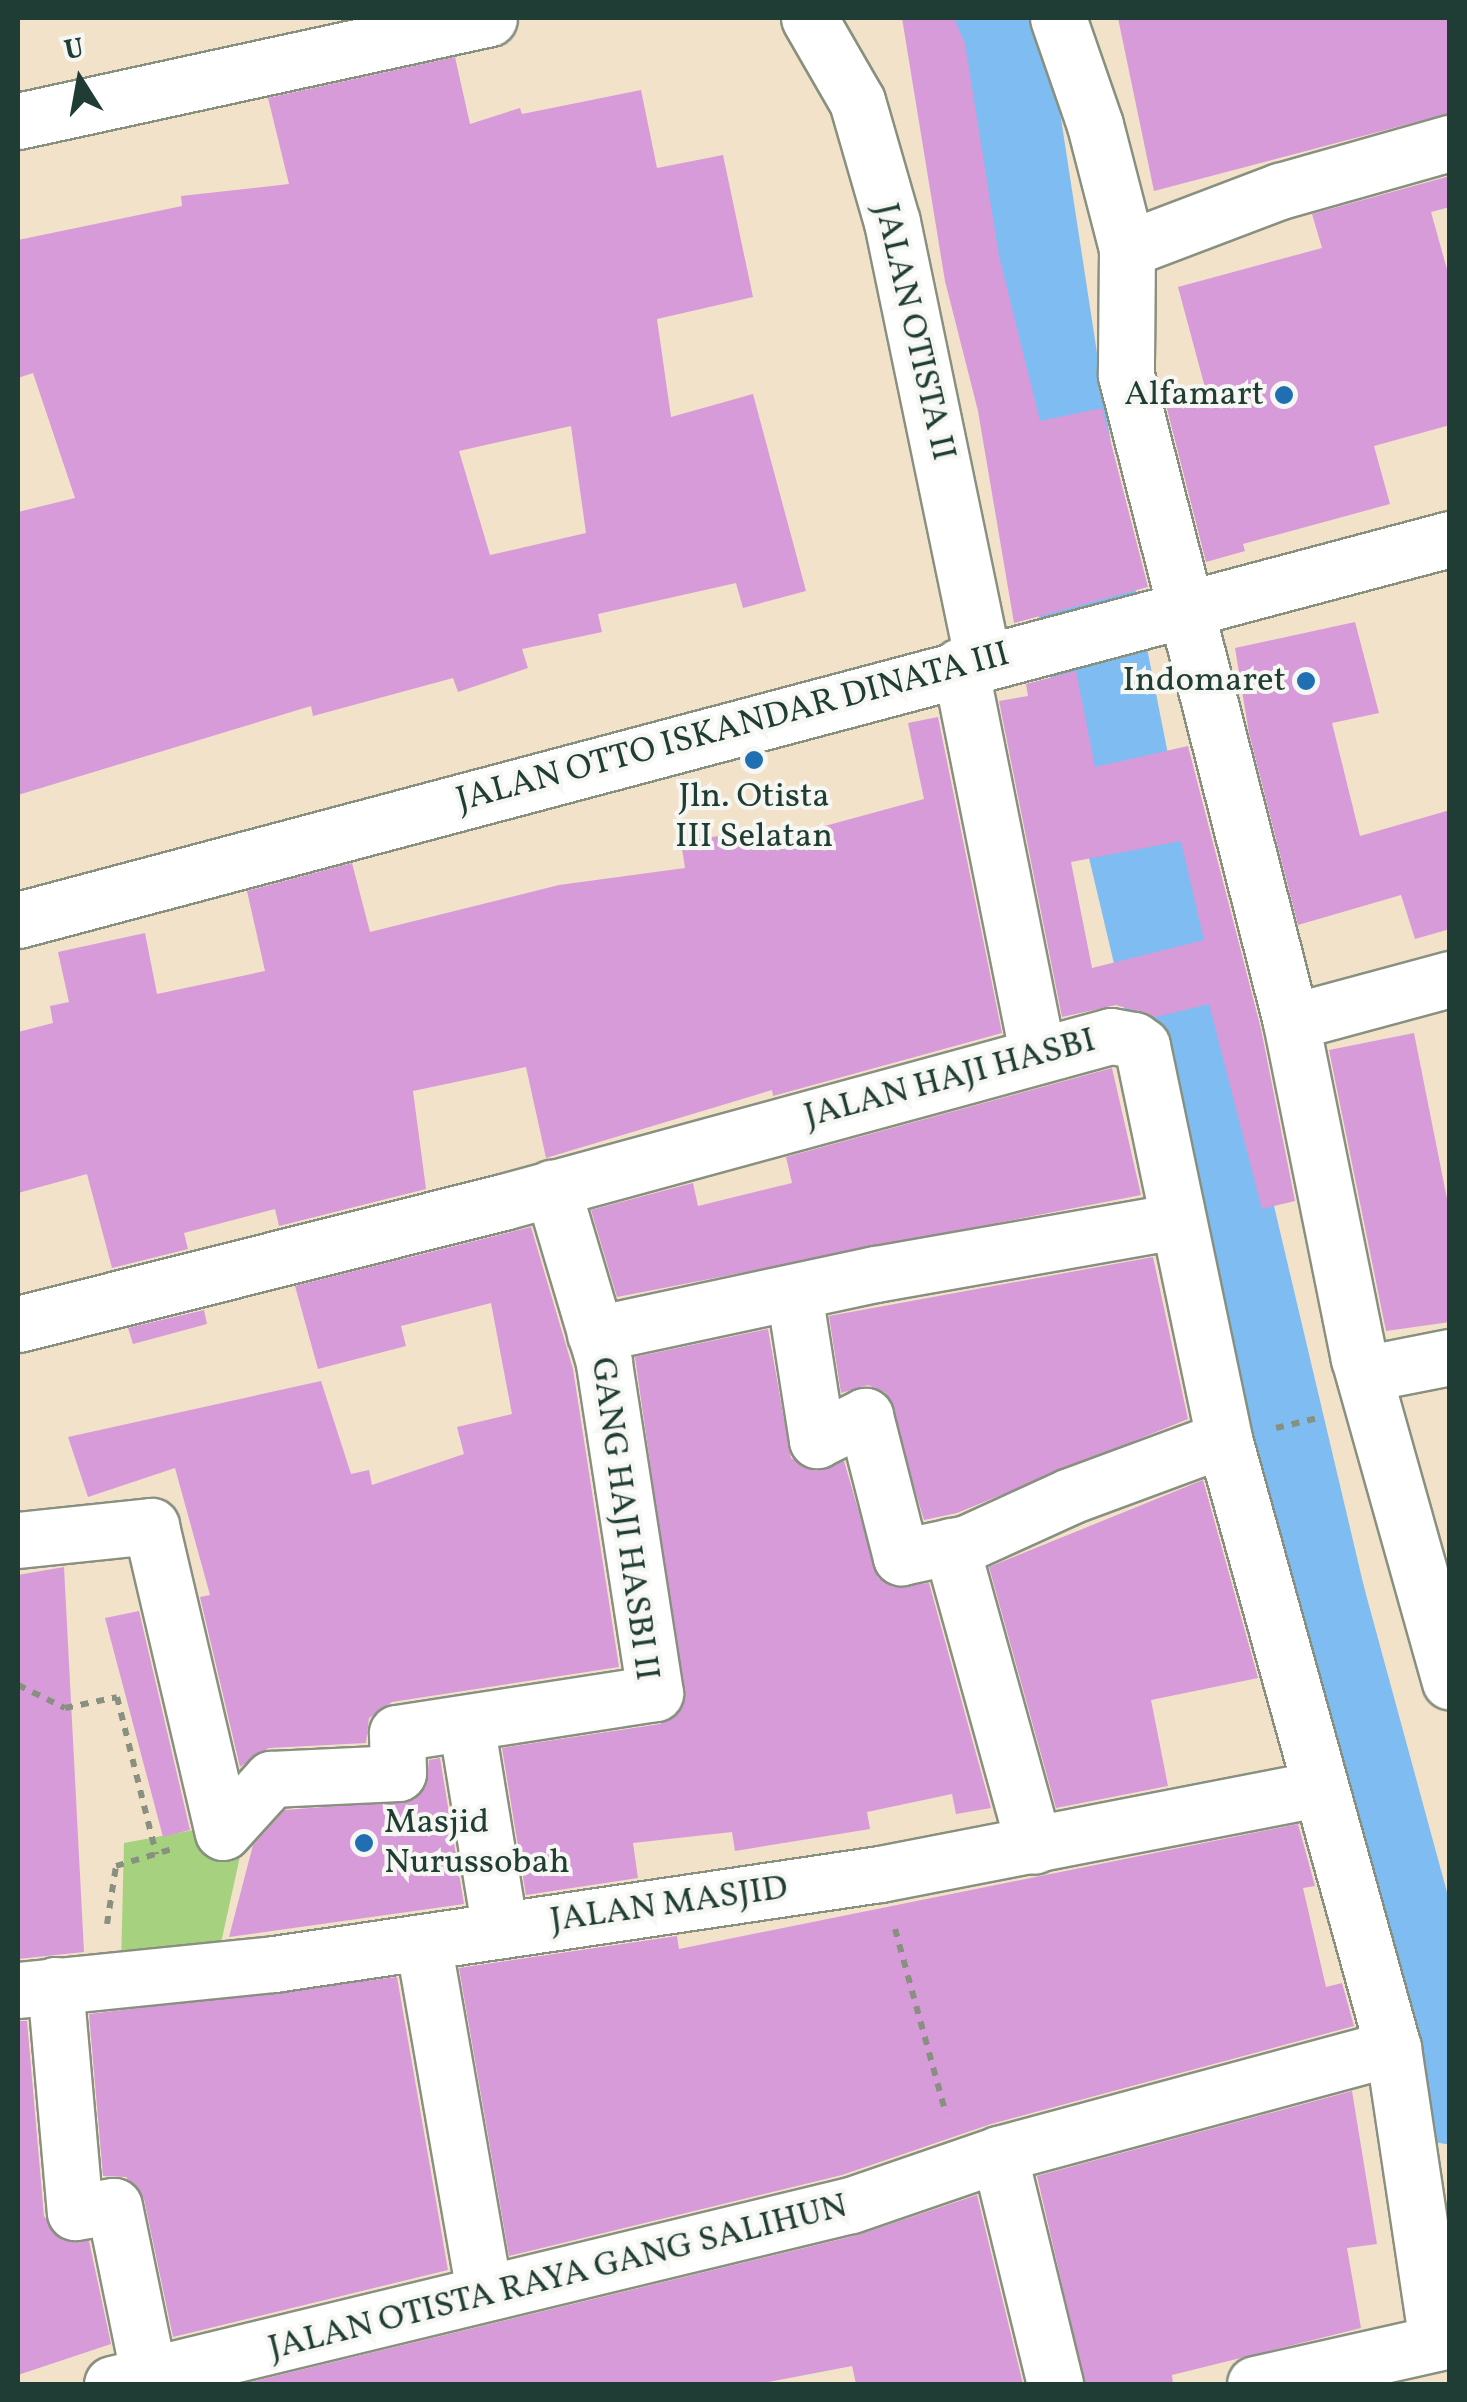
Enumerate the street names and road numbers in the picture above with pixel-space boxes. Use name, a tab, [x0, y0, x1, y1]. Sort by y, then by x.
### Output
street label: JALAN OTISTA II	[864, 199, 964, 465]
street label: JALAN OTTO ISKANDAR DINATA III	[452, 634, 1014, 822]
street label: JALAN HAJI HASBI	[800, 1020, 1100, 1138]
street label: GANG HAJI HASBI II	[581, 1355, 667, 1683]
street label: JALAN MASJID	[548, 1868, 790, 1942]
street label: JALAN OTISTA RAYA GANG SALIHUN	[264, 2186, 852, 2370]

